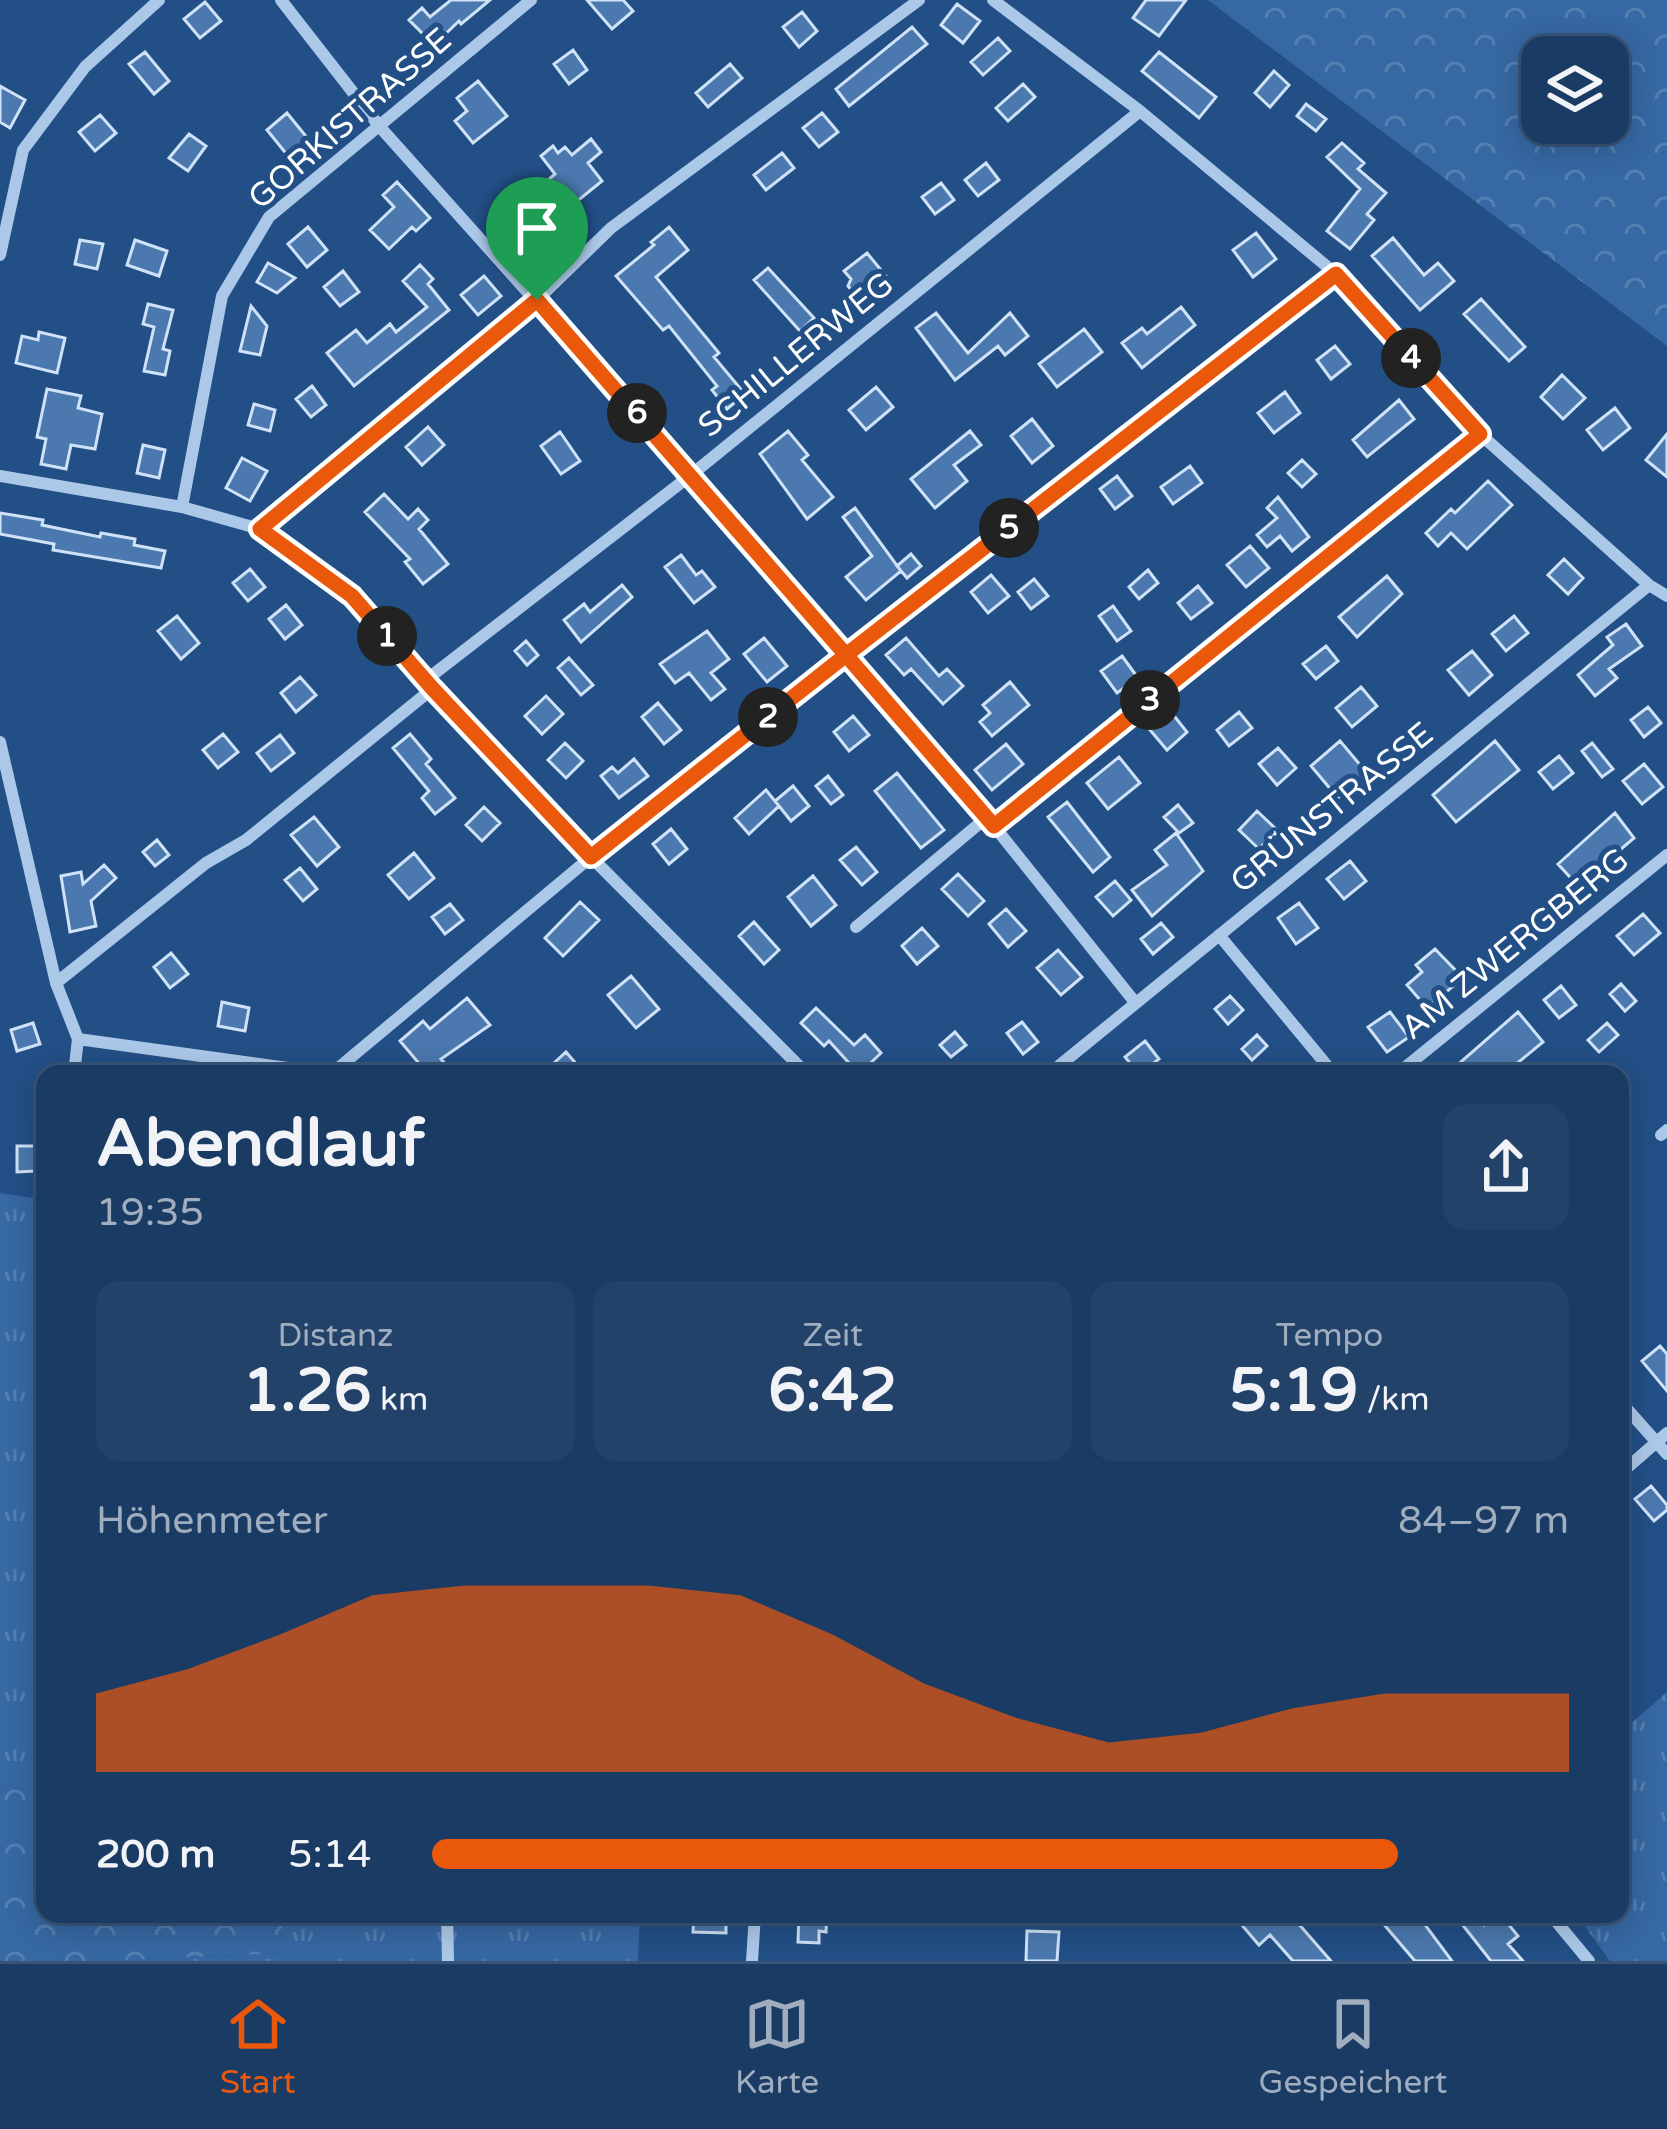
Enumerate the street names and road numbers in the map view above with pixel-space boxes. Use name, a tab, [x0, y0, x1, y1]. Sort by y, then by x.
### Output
street label: GORKISTRASSE	[241, 20, 459, 218]
street label: SCHILLERWEG	[691, 265, 901, 445]
street label: GRÜNSTRASSE	[1223, 714, 1441, 902]
street label: AM ZWERGBERG	[1393, 840, 1637, 1048]

